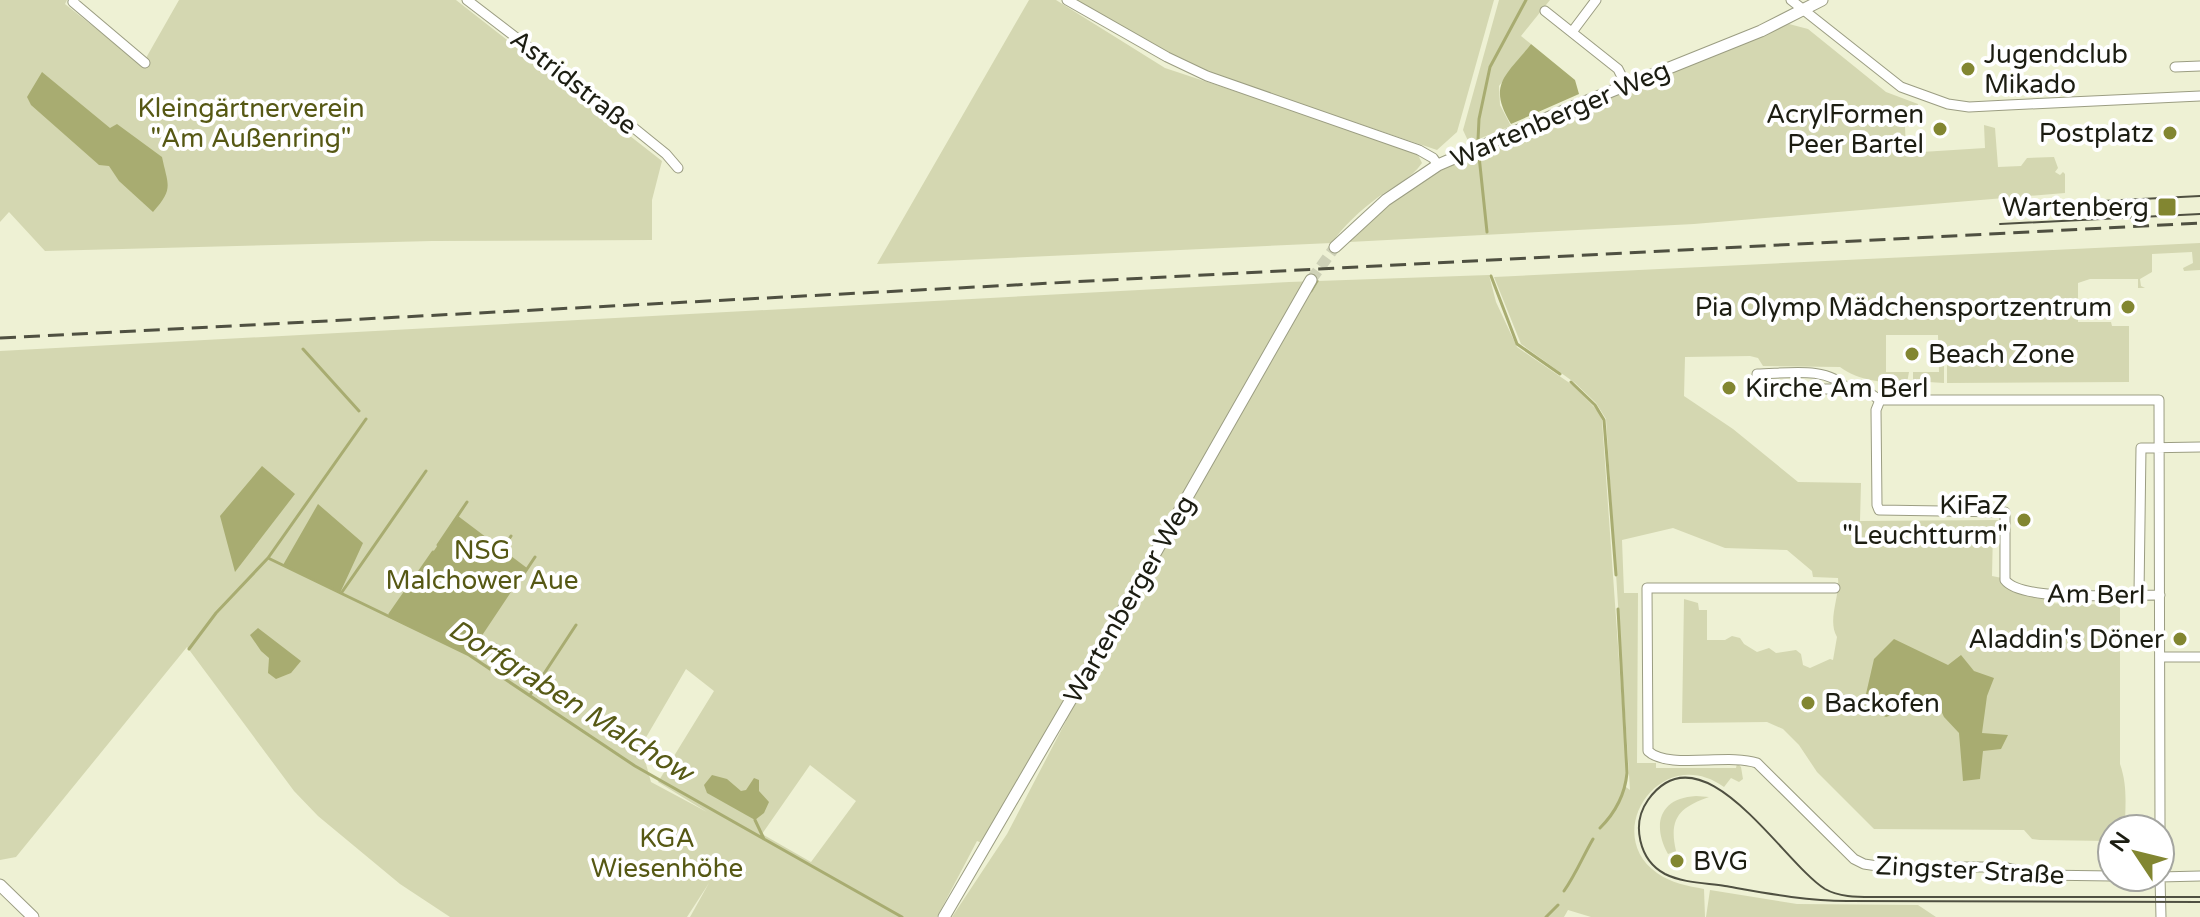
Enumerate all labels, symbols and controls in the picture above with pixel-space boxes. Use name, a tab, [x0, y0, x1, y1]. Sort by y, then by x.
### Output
street label: Astridstraße	[504, 23, 643, 141]
place label: Jugendclub Mikado	[1984, 39, 2128, 100]
street label: Wartenberger Weg	[1446, 54, 1674, 175]
marker: Jugendclub Mikado	[1959, 60, 1977, 78]
park label: Kleingärtnerverein "Am Außenring"	[137, 93, 365, 154]
place label: AcrylFormen Peer Bartel	[1766, 99, 1924, 160]
place label: Postplatz	[2039, 118, 2154, 149]
marker: AcrylFormen Peer Bartel	[1931, 120, 1949, 138]
marker: Postplatz	[2161, 124, 2179, 142]
place label: Wartenberg	[2002, 192, 2149, 223]
marker: Wartenberg	[2156, 196, 2178, 218]
place label: Pia Olymp Mädchensportzentrum	[1695, 292, 2112, 323]
marker: Pia Olymp Mädchensportzentrum	[2119, 298, 2137, 316]
place label: Beach Zone	[1928, 339, 2075, 370]
marker: Beach Zone	[1903, 345, 1921, 363]
place label: Kirche Am Berl	[1745, 373, 1929, 404]
marker: Kirche Am Berl	[1720, 379, 1738, 397]
street label: Wartenberger Weg	[1057, 490, 1202, 709]
place label: KiFaZ "Leuchtturm"	[1842, 490, 2008, 551]
marker: KiFaZ "Leuchtturm"	[2015, 511, 2033, 529]
park label: NSG Malchower Aue	[386, 535, 578, 596]
street label: Am Berl	[2046, 578, 2146, 611]
water label: Dorfgraben Malchow	[442, 612, 701, 791]
place label: Aladdin's Döner	[1968, 624, 2164, 655]
marker: Aladdin's Döner	[2171, 630, 2189, 648]
place label: Backofen	[1824, 688, 1940, 719]
marker: Backofen	[1799, 694, 1817, 712]
north arrow	[2096, 813, 2176, 893]
park label: KGA Wiesenhöhe	[591, 823, 743, 884]
text: N	[2105, 827, 2136, 857]
place label: BVG	[1693, 846, 1748, 877]
street label: Zingster Straße	[1875, 850, 2065, 891]
marker: BVG	[1668, 852, 1686, 870]

